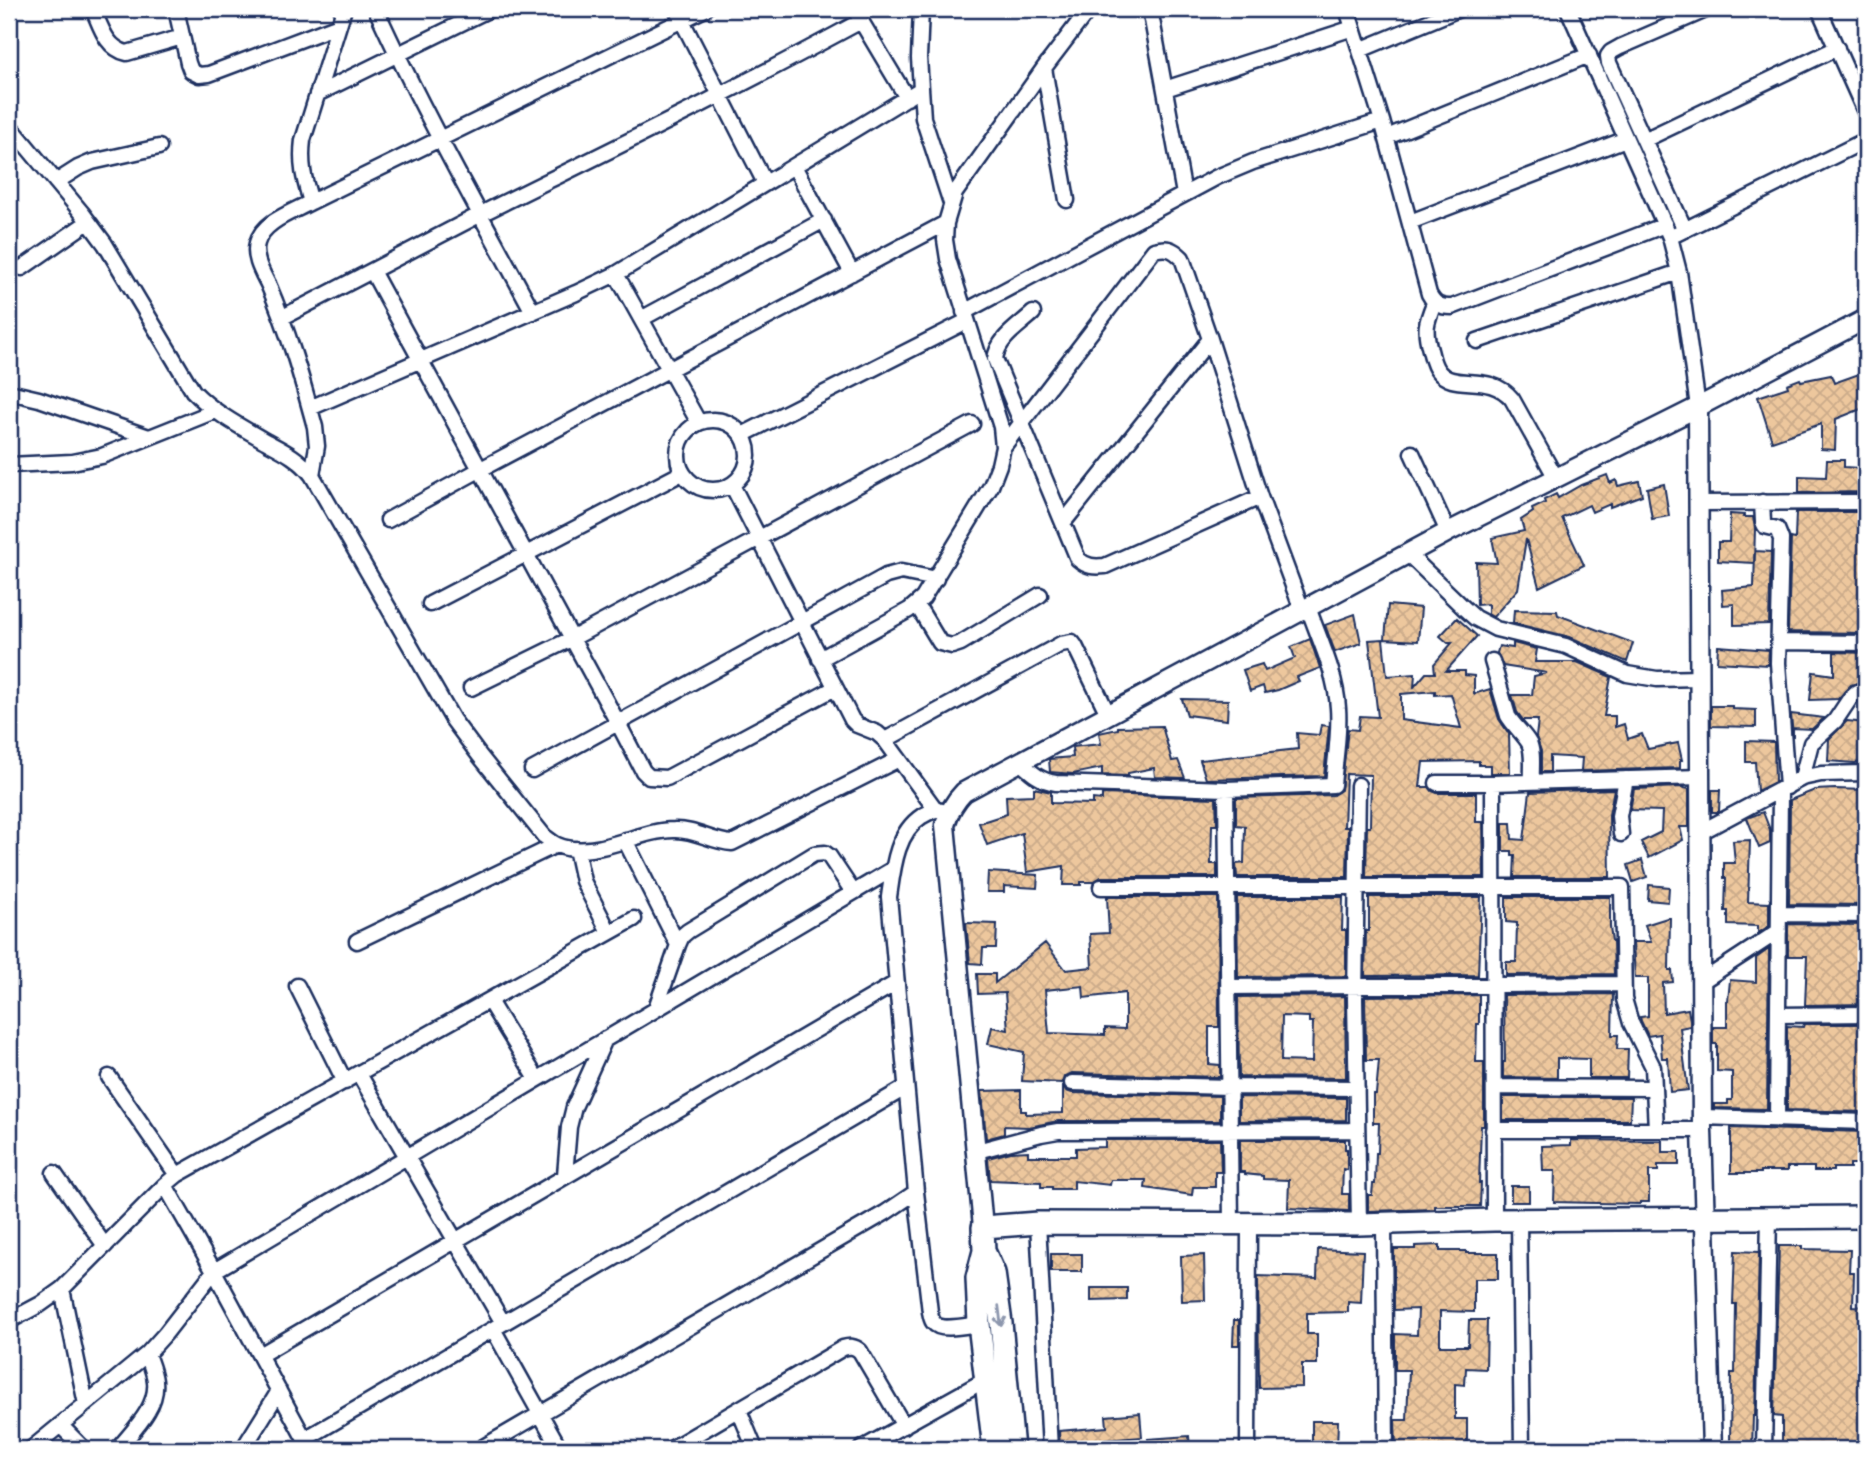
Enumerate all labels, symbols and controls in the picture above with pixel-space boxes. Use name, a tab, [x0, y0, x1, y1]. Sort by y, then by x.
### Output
one-way arrow	[994, 1305, 1007, 1327]

